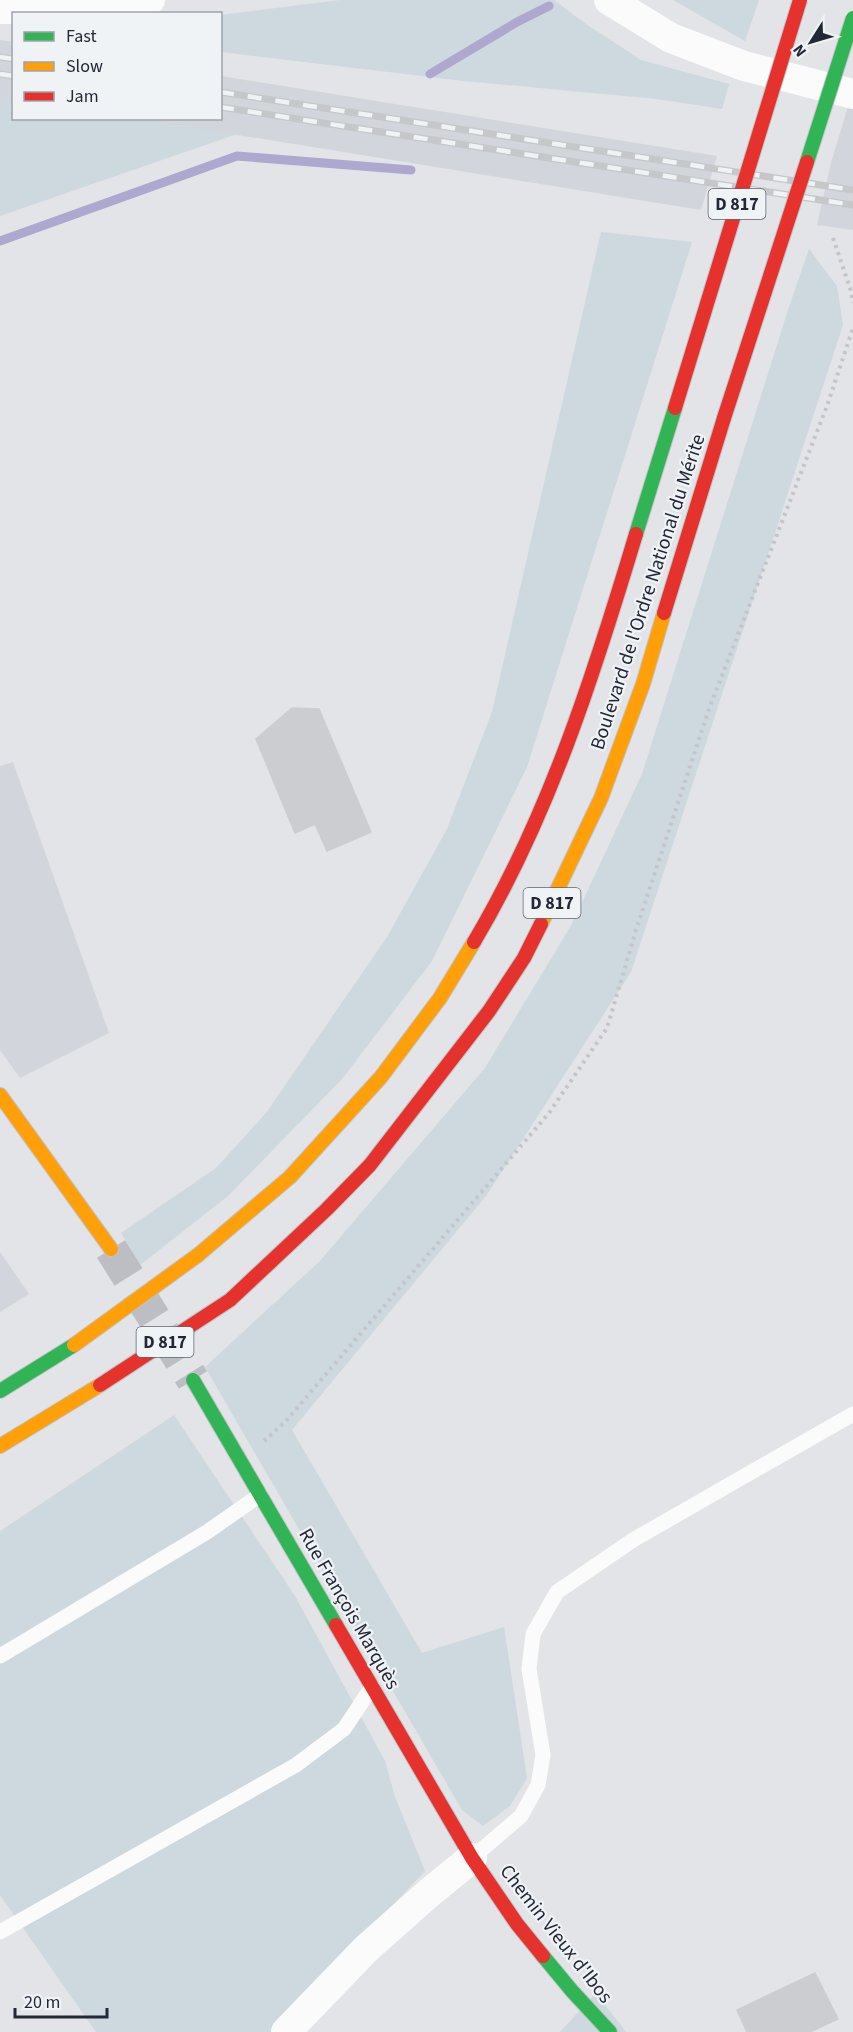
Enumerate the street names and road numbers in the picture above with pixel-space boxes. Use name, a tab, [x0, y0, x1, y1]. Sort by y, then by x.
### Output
road number: D 817	[708, 189, 766, 219]
street label: Boulevard de l'Ordre National du Mérite	[584, 430, 712, 753]
road number: D 817	[524, 888, 580, 918]
road number: D 817	[136, 1327, 194, 1357]
street label: Rue François Marquès	[291, 1523, 407, 1695]
street label: Chemin Vieux d'Ibos	[493, 1859, 619, 2009]

